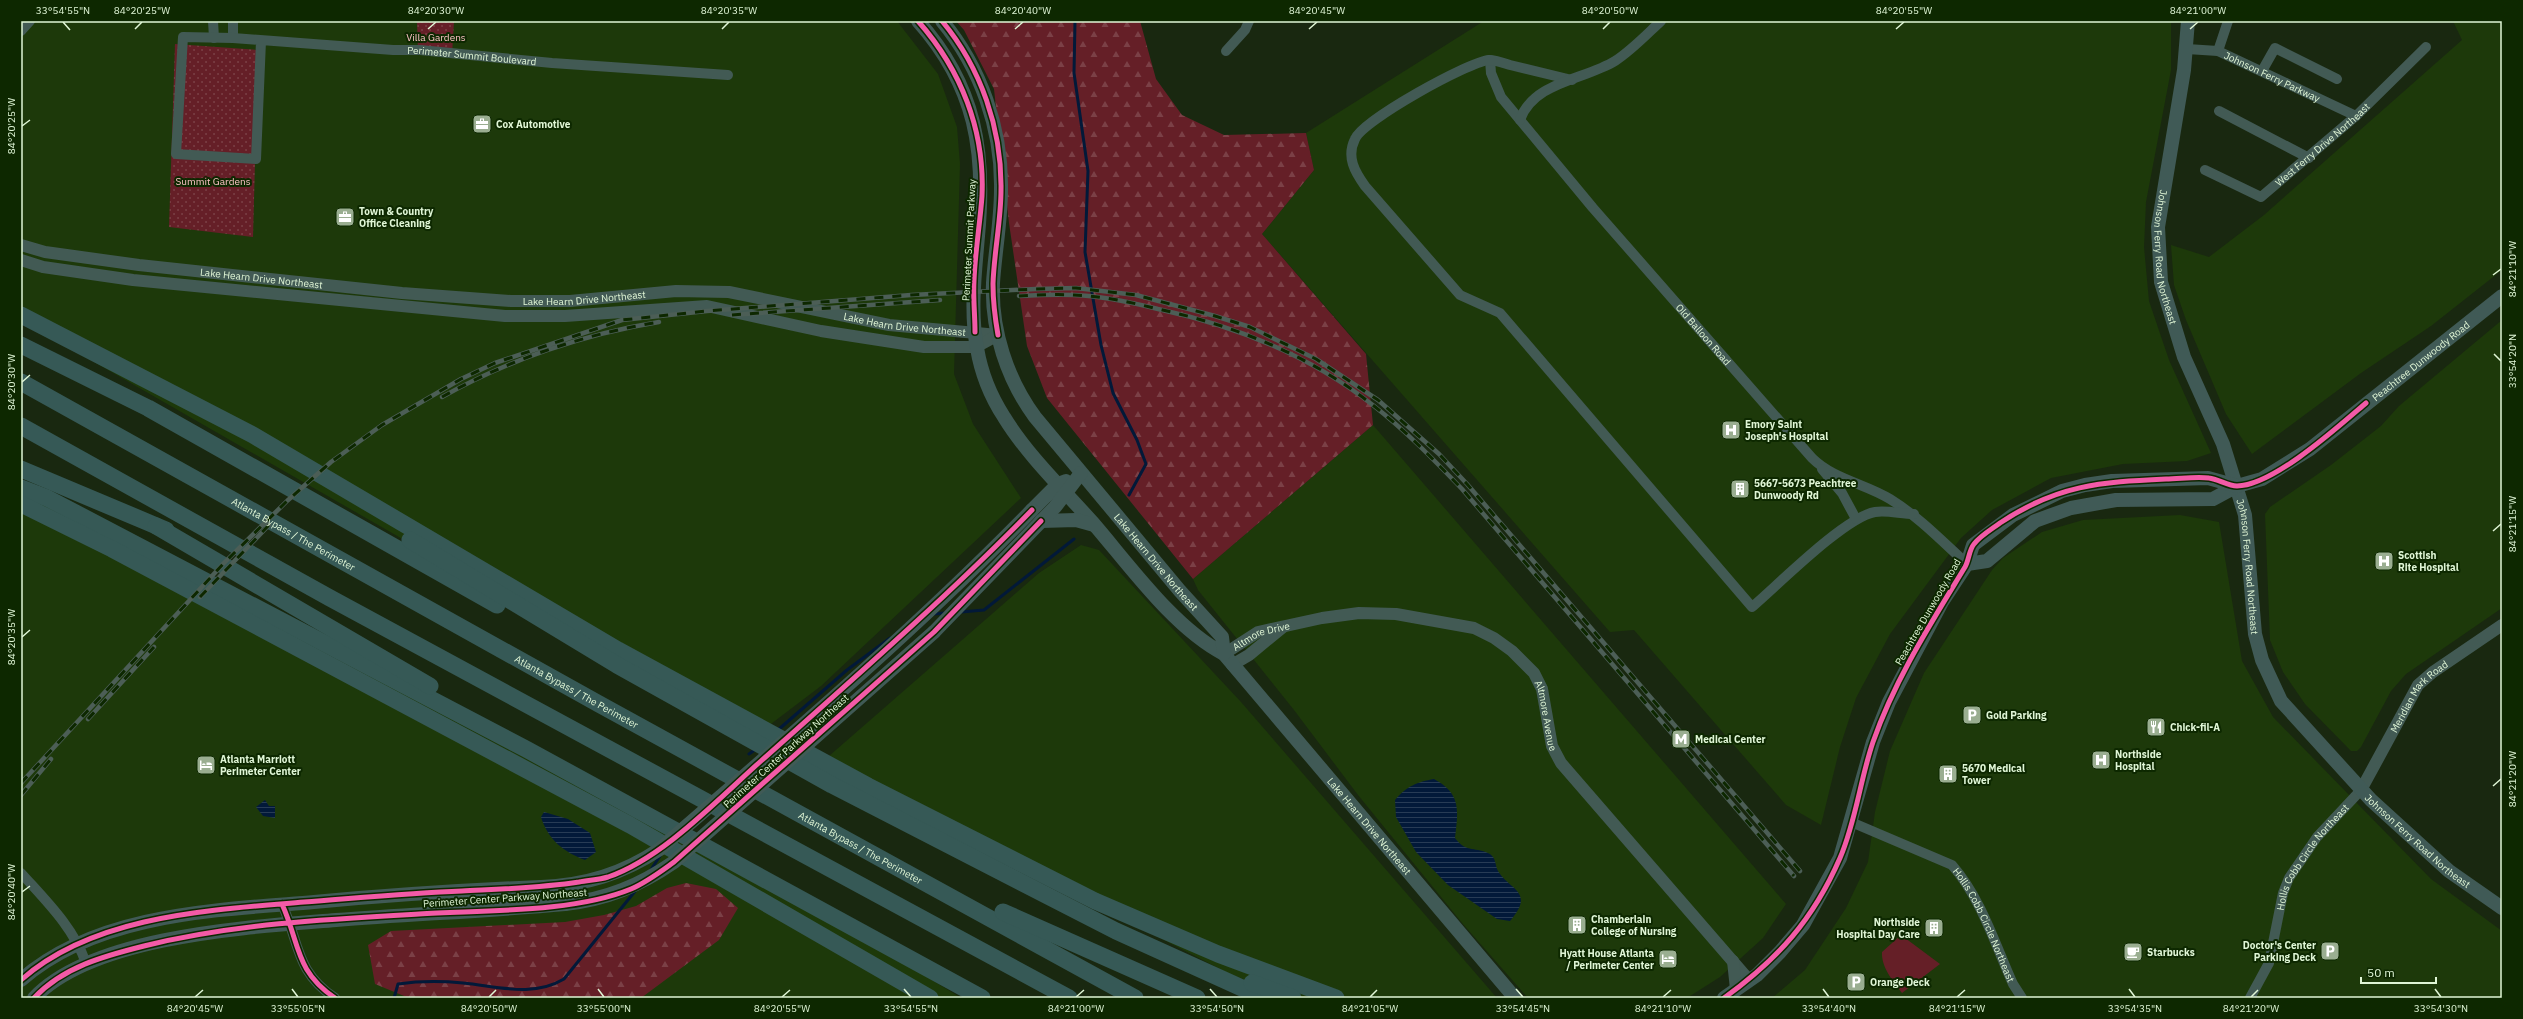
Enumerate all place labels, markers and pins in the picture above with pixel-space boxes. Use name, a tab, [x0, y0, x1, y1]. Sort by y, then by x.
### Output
office icon: Cox Automotive	[471, 113, 493, 135]
place label: Cox Automotive	[496, 118, 571, 131]
place label: Town & Country Office Cleaning	[359, 205, 434, 230]
office icon: Town & Country Office Cleaning	[334, 206, 356, 228]
place label: Emory Saint Joseph's Hospital	[1745, 418, 1828, 443]
hospital icon: Emory Saint Joseph's Hospital	[1720, 419, 1742, 441]
place label: 5667-5673 Peachtree Dunwoody Rd	[1754, 477, 1857, 502]
building icon: 5667-5673 Peachtree Dunwoody Rd	[1729, 478, 1751, 500]
place label: Scottish Rite Hospital	[2398, 549, 2459, 574]
hospital icon: Scottish Rite Hospital	[2373, 550, 2395, 572]
parking icon: Gold Parking	[1961, 704, 1983, 726]
place label: Gold Parking	[1986, 709, 2047, 722]
restaurant icon: Chick-fil-A	[2145, 716, 2167, 738]
place label: Chick-fil-A	[2170, 721, 2220, 734]
metro station icon: Medical Center	[1670, 728, 1692, 750]
place label: Medical Center	[1695, 733, 1766, 746]
place label: Northside Hospital	[2115, 748, 2162, 773]
hospital icon: Northside Hospital	[2090, 749, 2112, 771]
place label: Atlanta Marriott Perimeter Center	[220, 753, 301, 778]
hotel icon: Atlanta Marriott Perimeter Center	[195, 754, 217, 776]
place label: 5670 Medical Tower	[1962, 762, 2025, 787]
building icon: 5670 Medical Tower	[1937, 763, 1959, 785]
place label: Chamberlain College of Nursing	[1591, 913, 1677, 938]
building icon: Chamberlain College of Nursing	[1566, 914, 1588, 936]
place label: Northside Hospital Day Care	[1836, 916, 1920, 941]
building icon: Northside Hospital Day Care	[1923, 917, 1945, 939]
place label: Doctor's Center Parking Deck	[2243, 939, 2316, 964]
parking icon: Doctor's Center Parking Deck	[2319, 940, 2341, 962]
cafe icon: Starbucks	[2122, 941, 2144, 963]
place label: Starbucks	[2147, 946, 2195, 959]
place label: Hyatt House Atlanta / Perimeter Center	[1559, 947, 1654, 972]
hotel icon: Hyatt House Atlanta / Perimeter Center	[1657, 948, 1679, 970]
parking icon: Orange Deck	[1845, 971, 1867, 993]
place label: Orange Deck	[1870, 976, 1930, 989]

